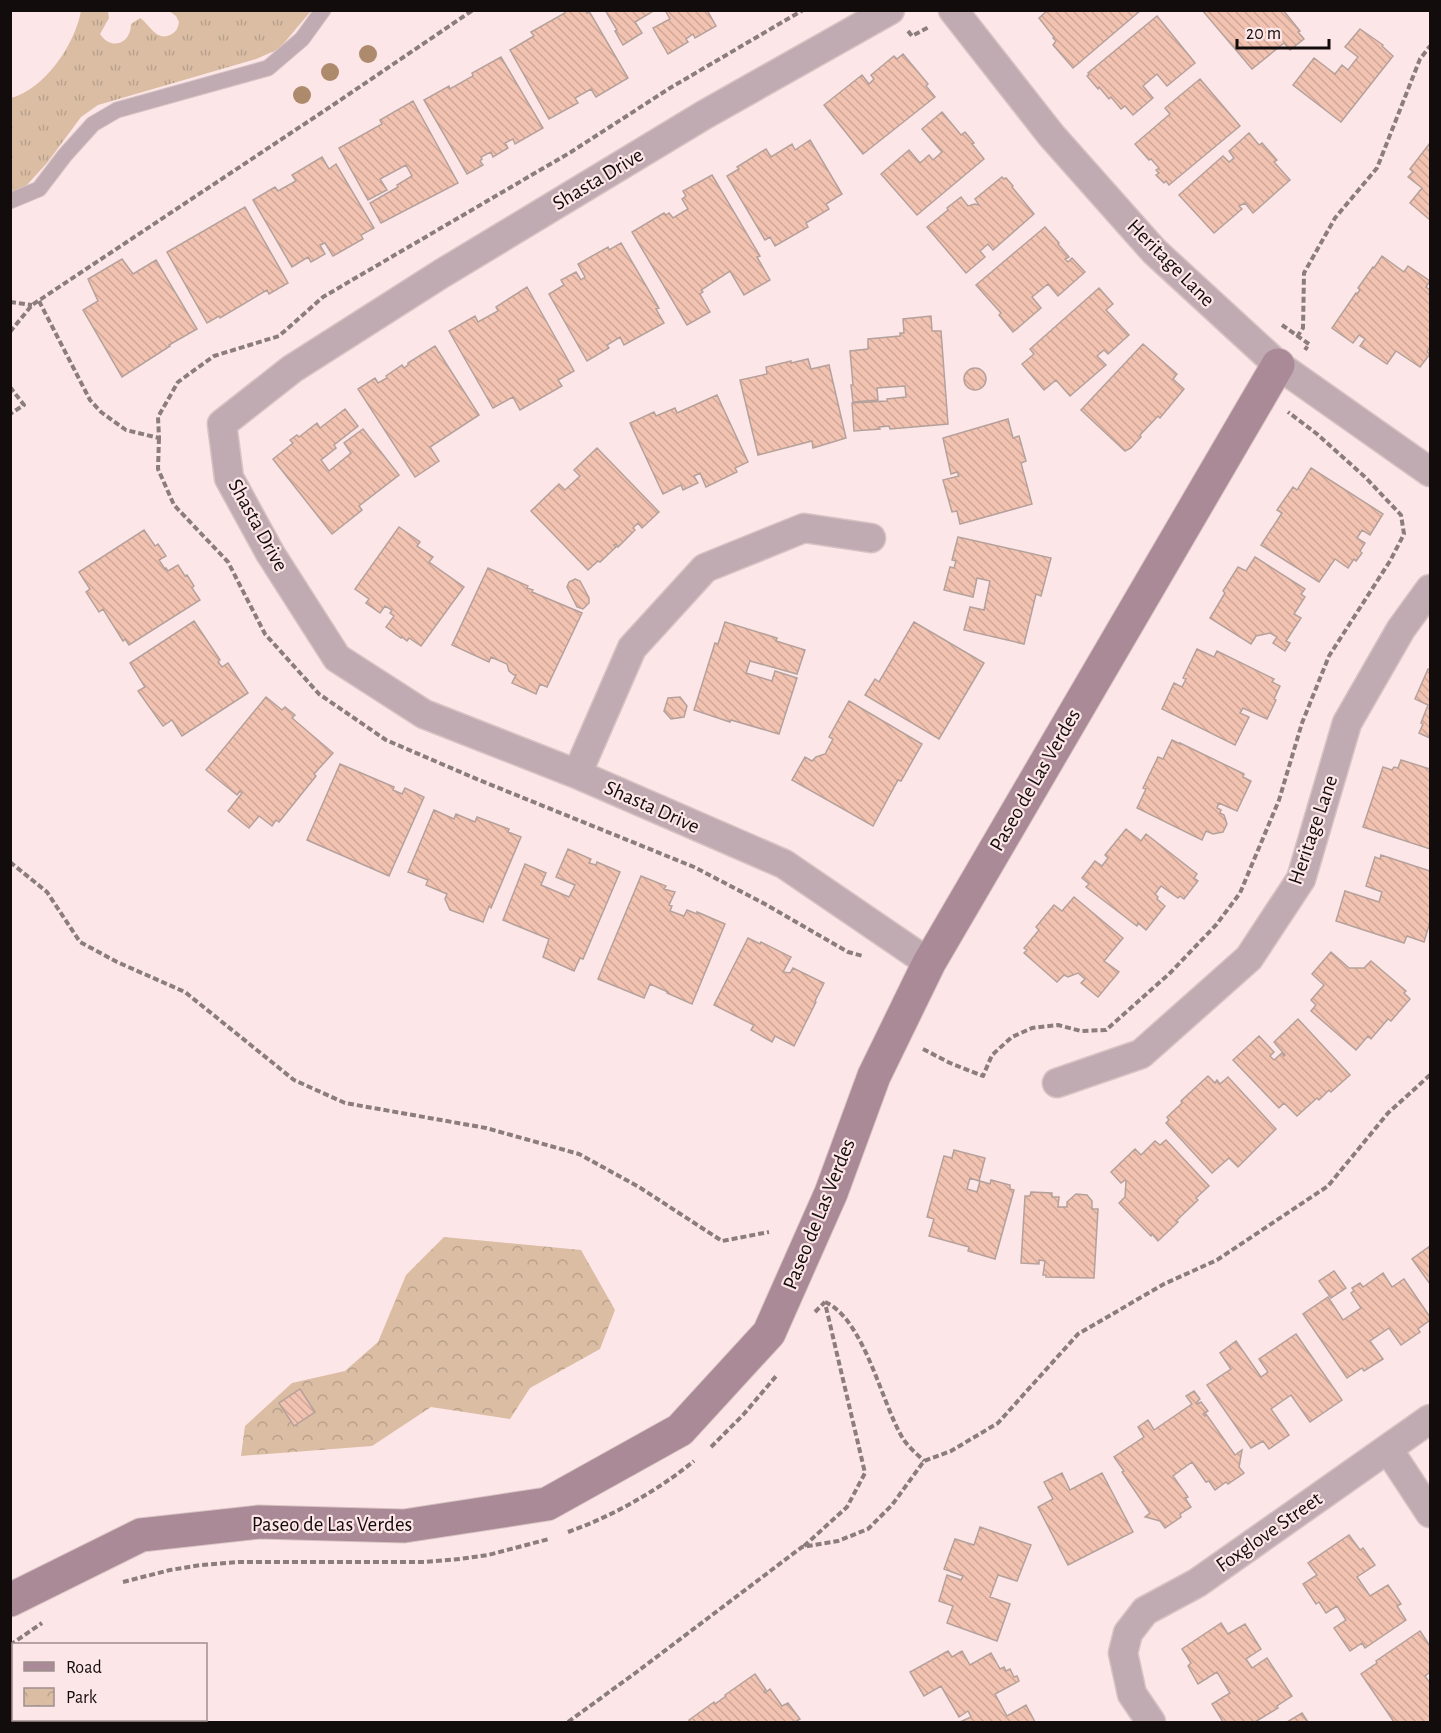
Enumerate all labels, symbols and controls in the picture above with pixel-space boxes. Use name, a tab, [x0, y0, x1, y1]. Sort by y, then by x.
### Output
scale bar	[1237, 12, 1328, 50]
text: 20 m	[1246, 25, 1281, 43]
street label: Shasta Drive	[549, 144, 647, 214]
street label: Heritage Lane	[1123, 215, 1219, 311]
street label: Shasta Drive	[224, 475, 292, 575]
street label: Paseo de Las Verdes	[986, 705, 1084, 855]
street label: Heritage Lane	[1285, 773, 1341, 887]
street label: Shasta Drive	[601, 777, 703, 837]
street label: Paseo de Las Verdes	[779, 1136, 859, 1292]
street label: Foxglove Street	[1212, 1488, 1326, 1576]
street label: Paseo de Las Verdes	[252, 1514, 412, 1535]
legend	[12, 1643, 207, 1721]
text: Road	[66, 1659, 102, 1677]
text: Park	[66, 1689, 98, 1707]

